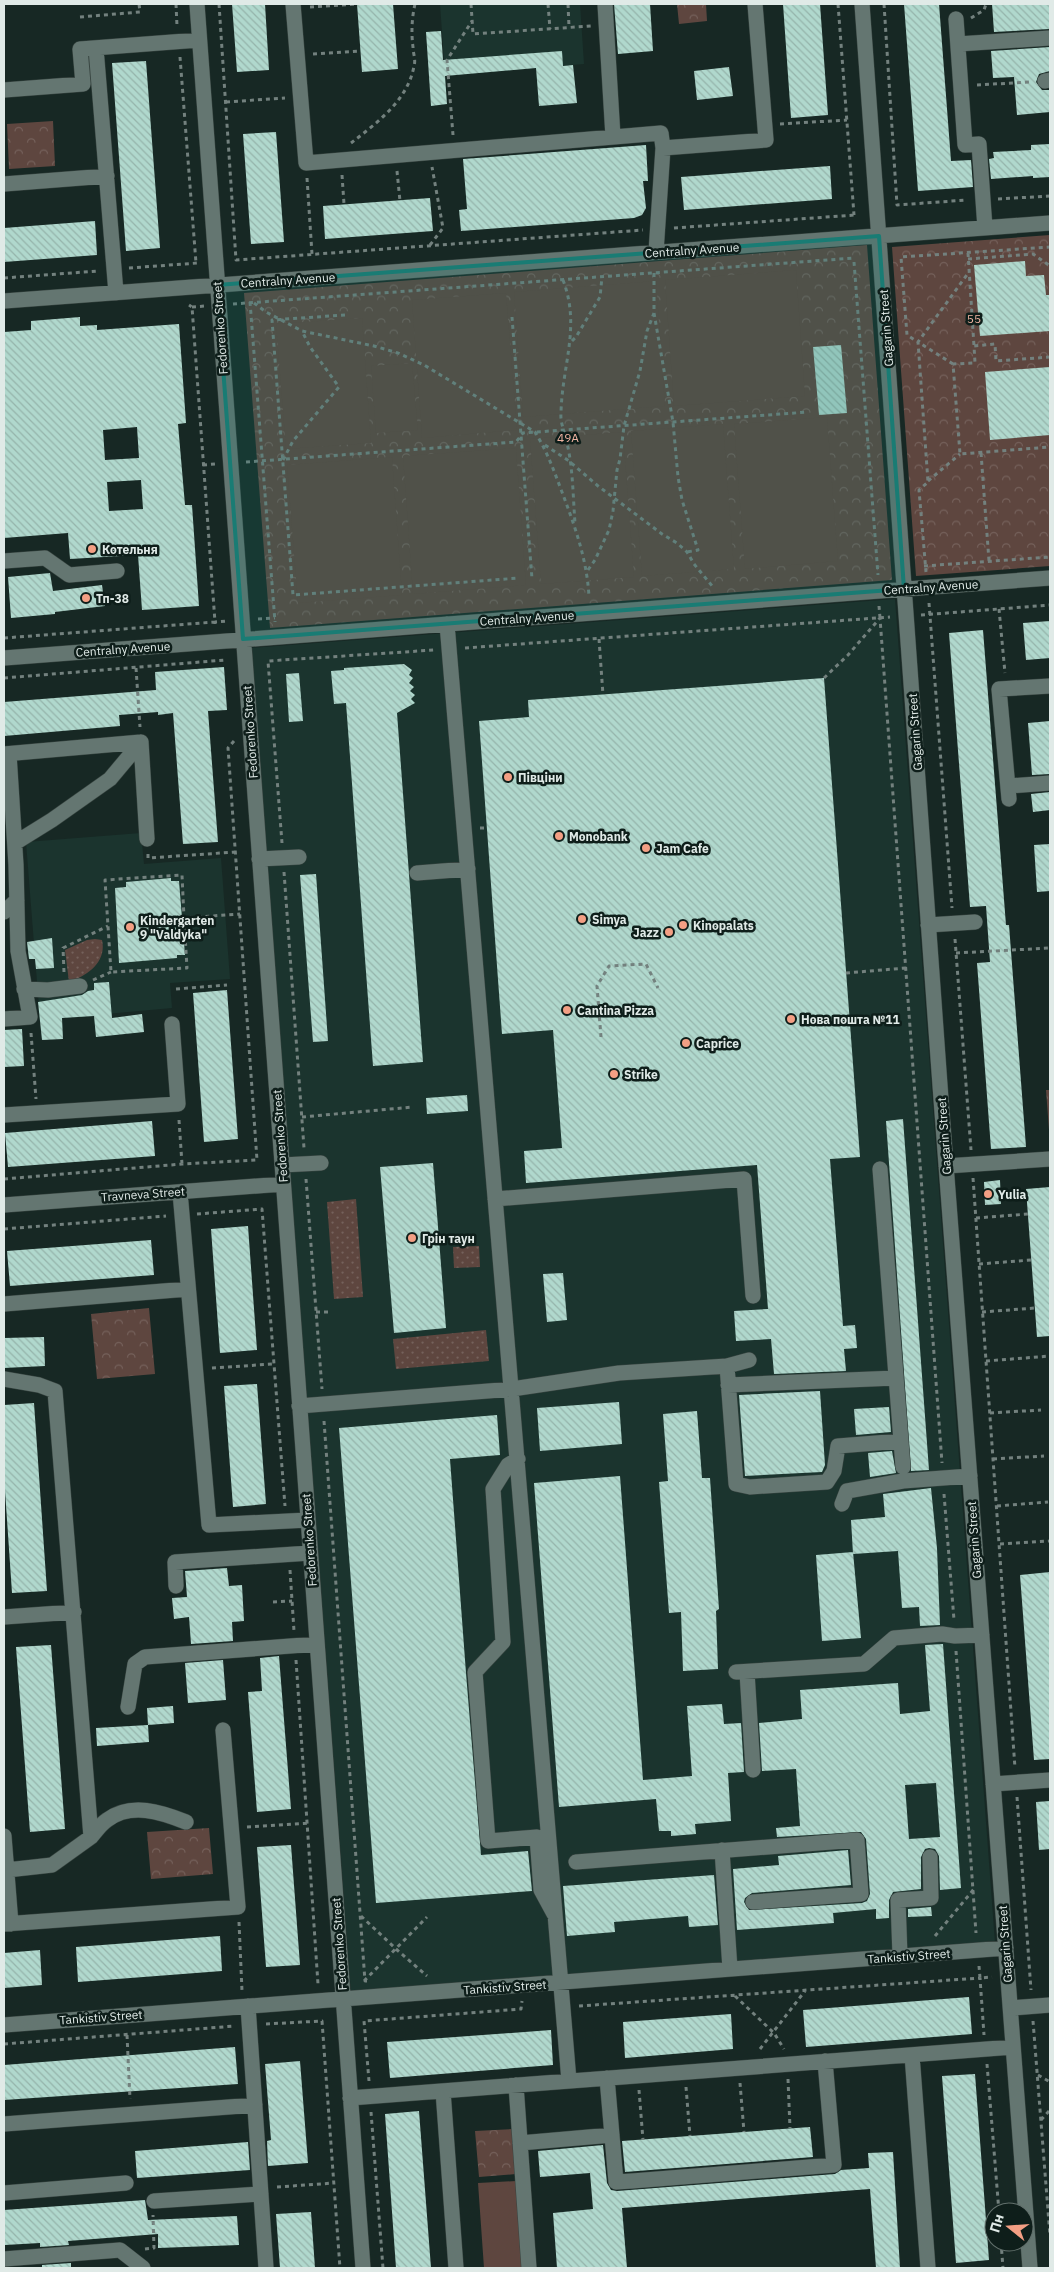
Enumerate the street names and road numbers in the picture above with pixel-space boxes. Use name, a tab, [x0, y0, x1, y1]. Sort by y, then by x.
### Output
street label: Centralny Avenue	[644, 239, 740, 261]
street label: Centralny Avenue	[240, 269, 336, 291]
street label: Fedorenko Street	[209, 281, 231, 375]
street label: Gagarin Street	[876, 289, 896, 367]
street label: Centralny Avenue	[883, 576, 979, 598]
street label: Centralny Avenue	[479, 607, 575, 629]
street label: Centralny Avenue	[75, 638, 171, 660]
street label: Fedorenko Street	[239, 685, 261, 779]
street label: Gagarin Street	[905, 693, 925, 771]
street label: Fedorenko Street	[269, 1089, 291, 1183]
street label: Gagarin Street	[934, 1097, 954, 1175]
street label: Travneva Street	[100, 1184, 186, 1204]
street label: Fedorenko Street	[298, 1493, 320, 1587]
street label: Gagarin Street	[964, 1501, 984, 1579]
street label: Fedorenko Street	[328, 1897, 350, 1991]
street label: Gagarin Street	[995, 1905, 1015, 1983]
street label: Tankistiv Street	[867, 1946, 951, 1966]
street label: Tankistiv Street	[463, 1977, 547, 1997]
street label: Tankistiv Street	[59, 2007, 143, 2027]

